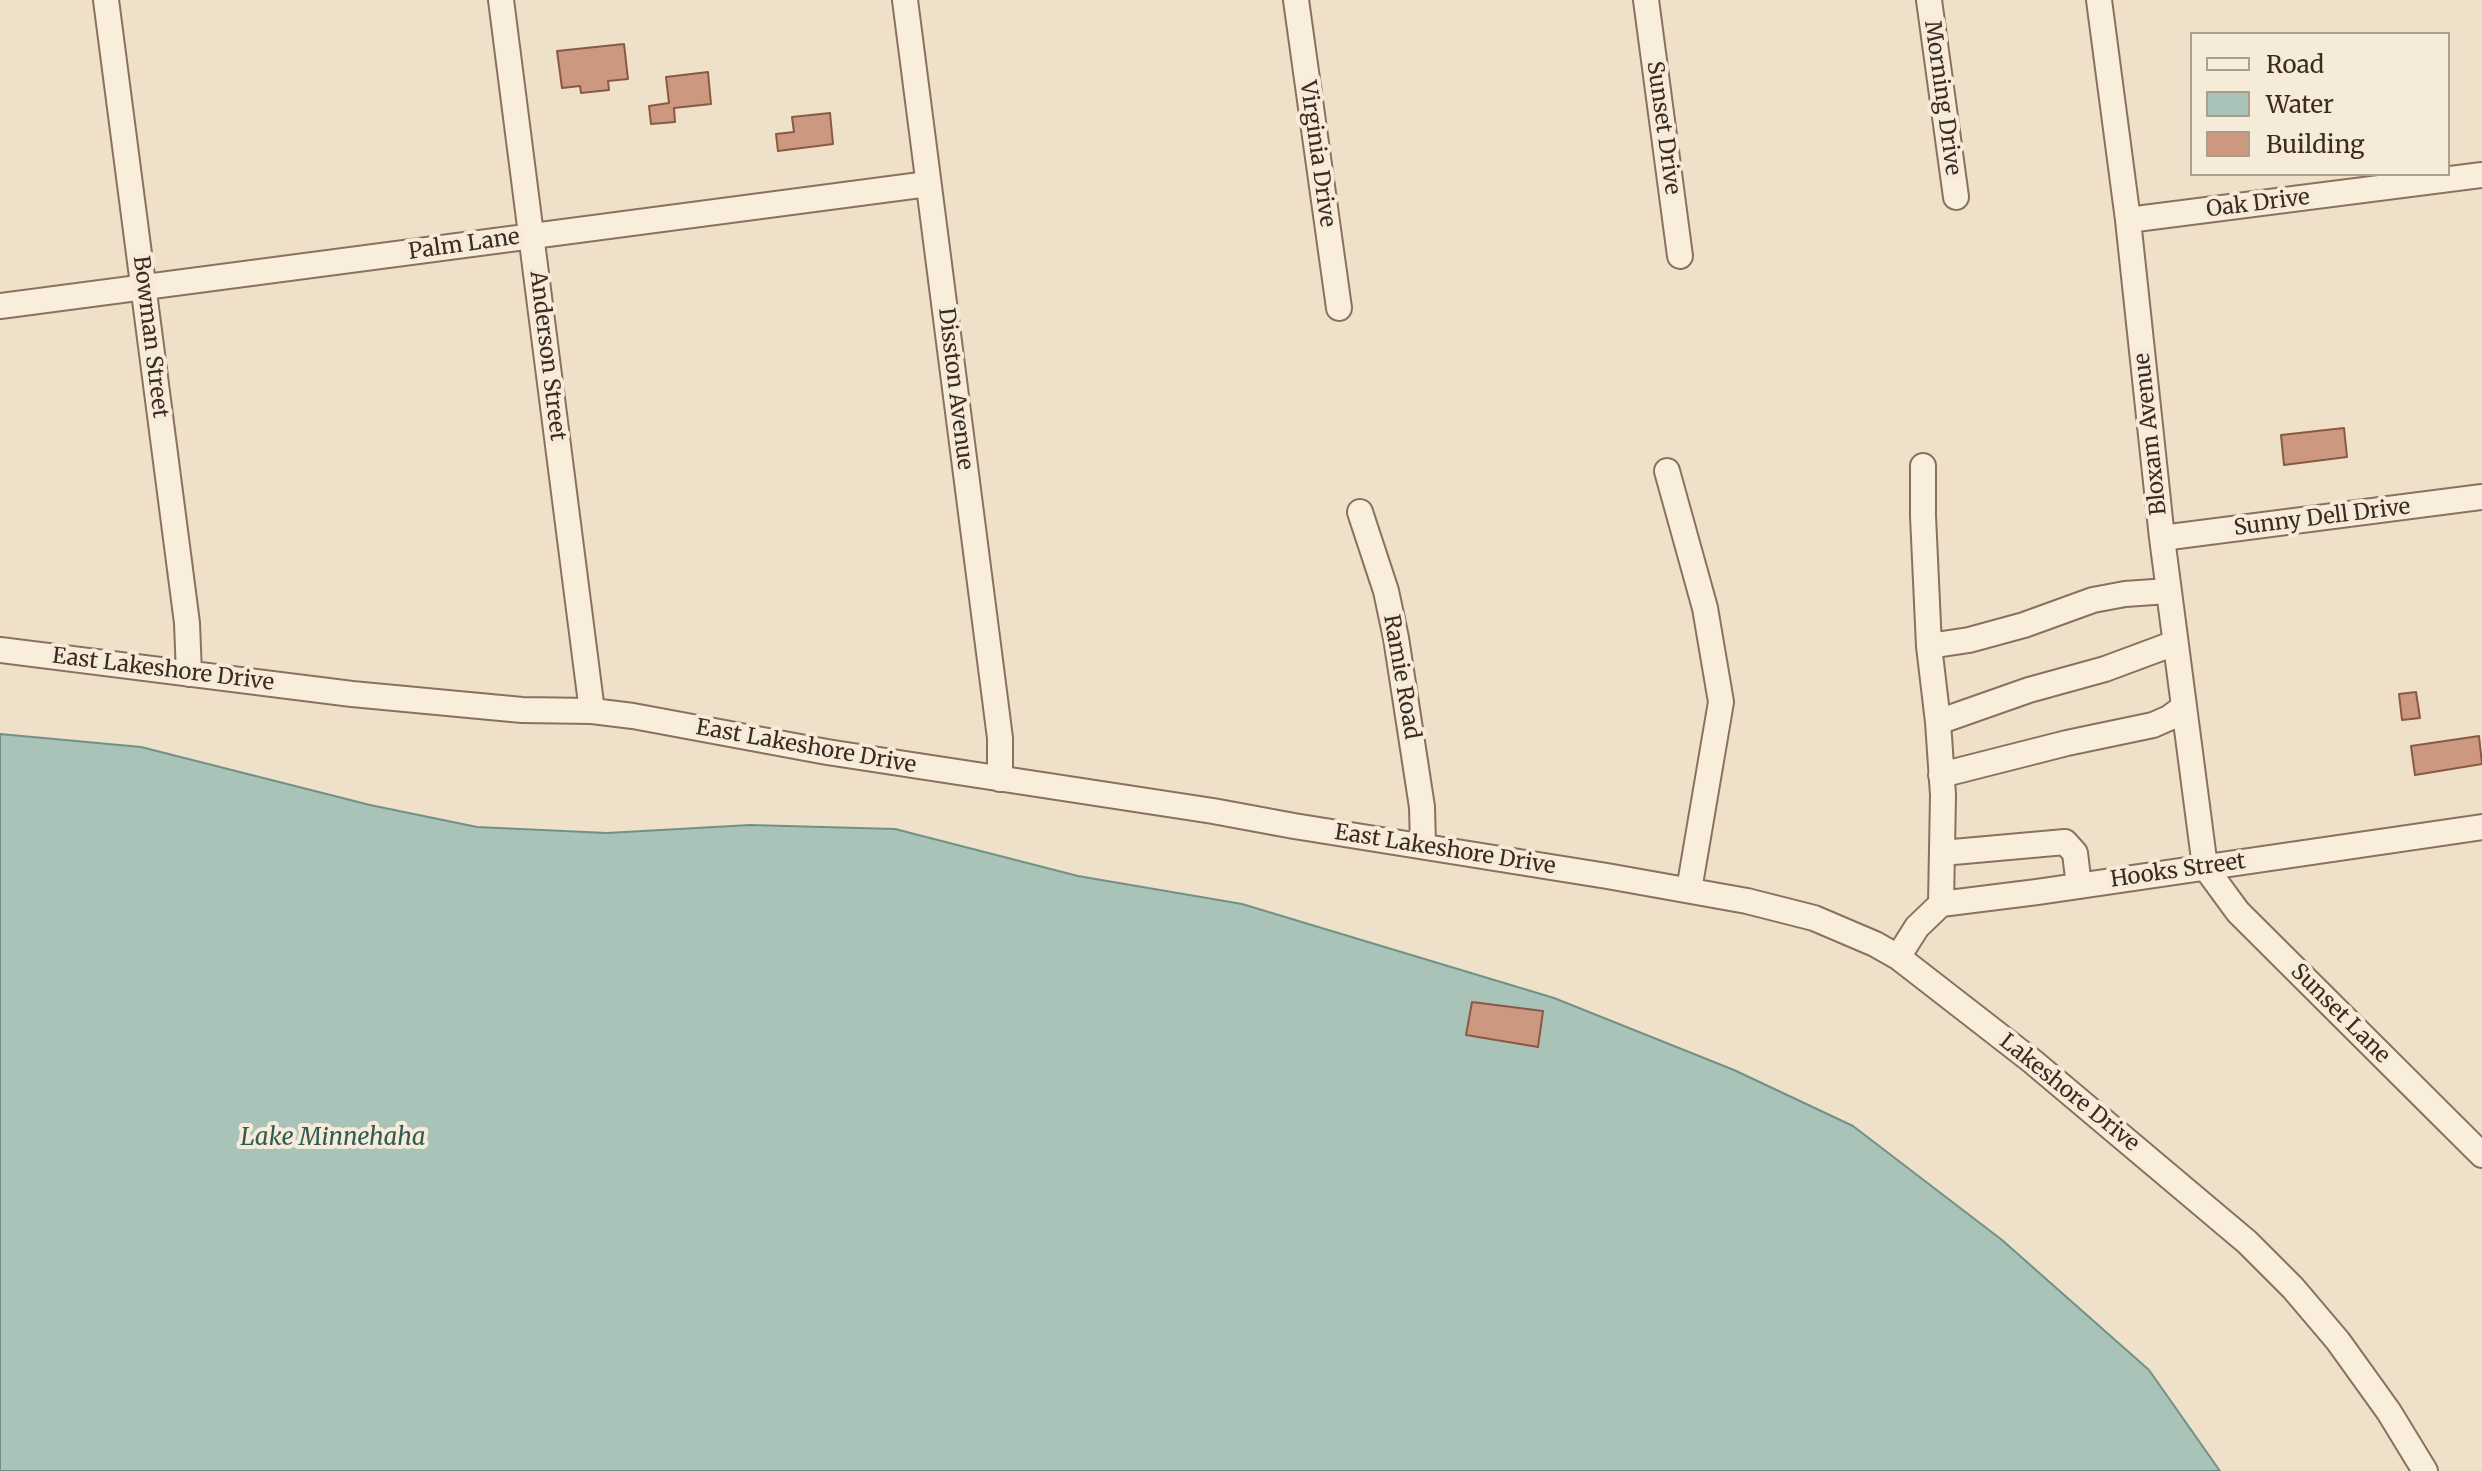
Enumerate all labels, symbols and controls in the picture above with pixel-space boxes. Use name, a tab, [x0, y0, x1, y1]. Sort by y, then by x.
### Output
street label: Morning Drive	[1918, 19, 1966, 177]
legend	[2190, 32, 2450, 176]
text: Road	[2266, 49, 2324, 80]
street label: Sunset Drive	[1641, 60, 1685, 196]
street label: Virginia Drive	[1294, 79, 1340, 229]
text: Water	[2266, 89, 2334, 120]
text: Building	[2266, 129, 2365, 160]
street label: Oak Drive	[2205, 185, 2311, 223]
street label: Palm Lane	[407, 224, 521, 266]
street label: Bowman Street	[127, 254, 173, 420]
street label: Anderson Street	[523, 270, 571, 442]
street label: Disston Avenue	[932, 306, 978, 472]
street label: Bloxam Avenue	[2129, 352, 2173, 516]
street label: Sunny Dell Drive	[2232, 494, 2412, 542]
street label: Ramie Road	[1377, 613, 1425, 741]
street label: East Lakeshore Drive	[51, 643, 275, 697]
street label: East Lakeshore Drive	[694, 715, 918, 779]
street label: East Lakeshore Drive	[1333, 820, 1557, 880]
street label: Hooks Street	[2109, 848, 2247, 894]
street label: Sunset Lane	[2285, 959, 2395, 1069]
street label: Lakeshore Drive	[1994, 1029, 2144, 1157]
water label: Lake Minnehaha	[240, 1124, 426, 1152]

